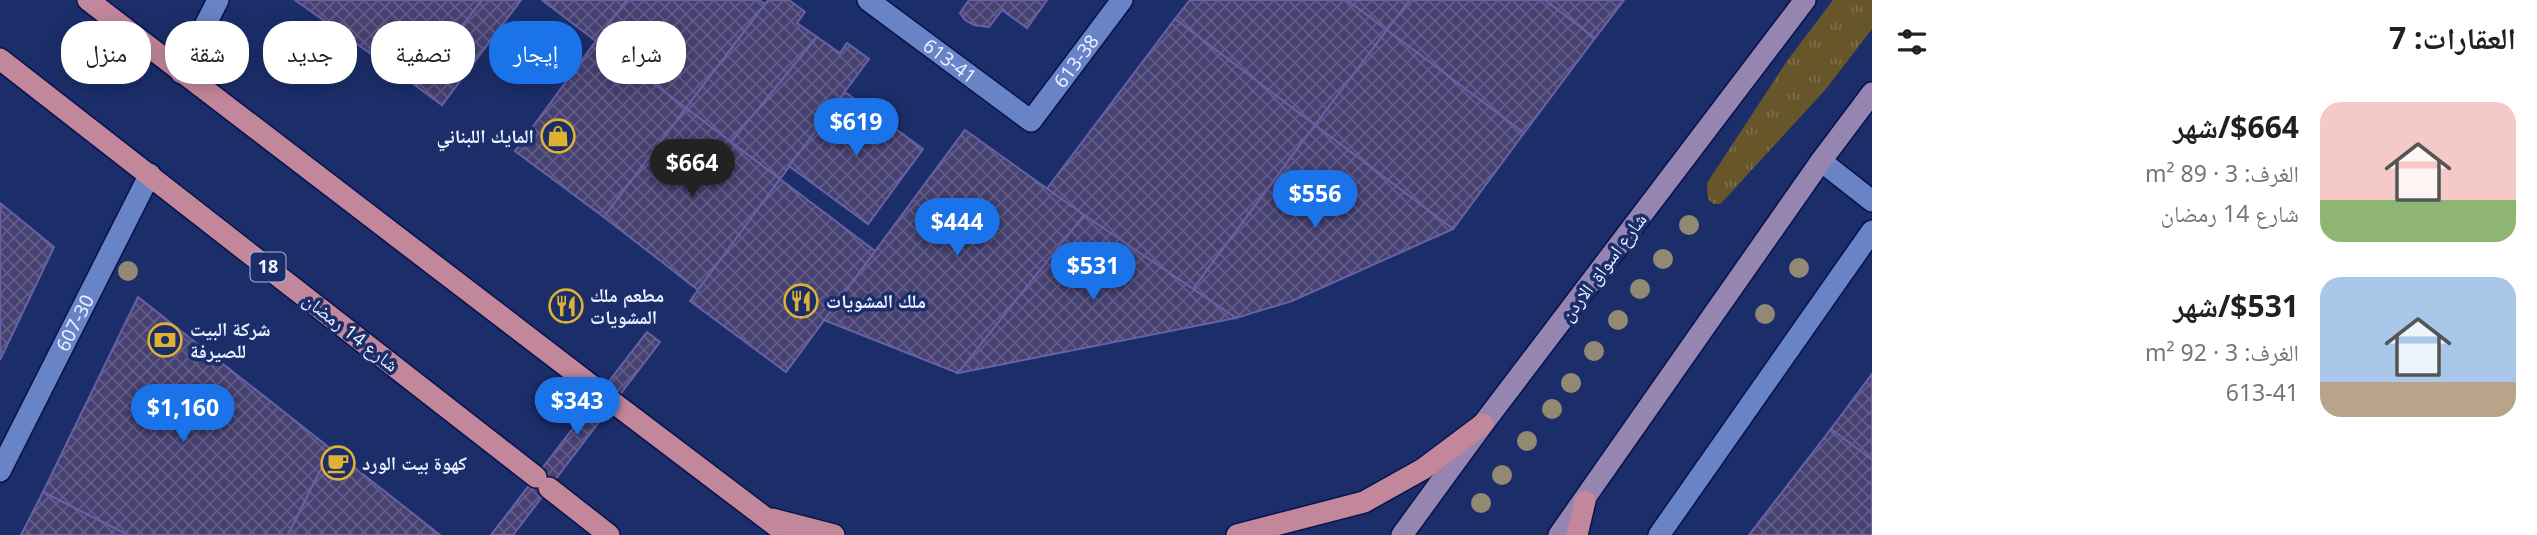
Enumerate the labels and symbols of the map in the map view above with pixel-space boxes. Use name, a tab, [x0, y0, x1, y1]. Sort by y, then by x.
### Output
street label: 613-38	[1048, 29, 1105, 93]
street label: 613-41	[918, 32, 982, 89]
pin: $619	[815, 99, 897, 158]
shop icon: المايك اللبناني	[539, 117, 577, 155]
place label: المايك اللبناني	[436, 123, 534, 152]
pin: $664	[651, 140, 733, 199]
pin: $556	[1274, 170, 1356, 230]
pin: $444	[916, 198, 998, 258]
street label: شارع اسواق الاردن	[1554, 207, 1652, 327]
pin: $531	[1052, 243, 1134, 302]
road number: 18	[250, 253, 286, 282]
place label: مطعم ملك المشويات	[590, 282, 664, 330]
restaurant icon: ملك المشويات	[782, 282, 820, 320]
street label: شارع 14 رمضان	[298, 287, 404, 377]
restaurant icon: مطعم ملك المشويات	[547, 287, 585, 325]
place label: ملك المشويات	[826, 288, 926, 314]
street label: 607-30	[50, 290, 100, 356]
place label: شركة البيت للصيرفة	[190, 316, 270, 364]
bank icon: شركة البيت للصيرفة	[146, 321, 184, 359]
pin: $343	[536, 378, 618, 437]
pin: $1,160	[126, 384, 240, 444]
cafe icon: كهوة بيت الورد	[319, 444, 357, 482]
place label: كهوة بيت الورد	[362, 450, 468, 476]

